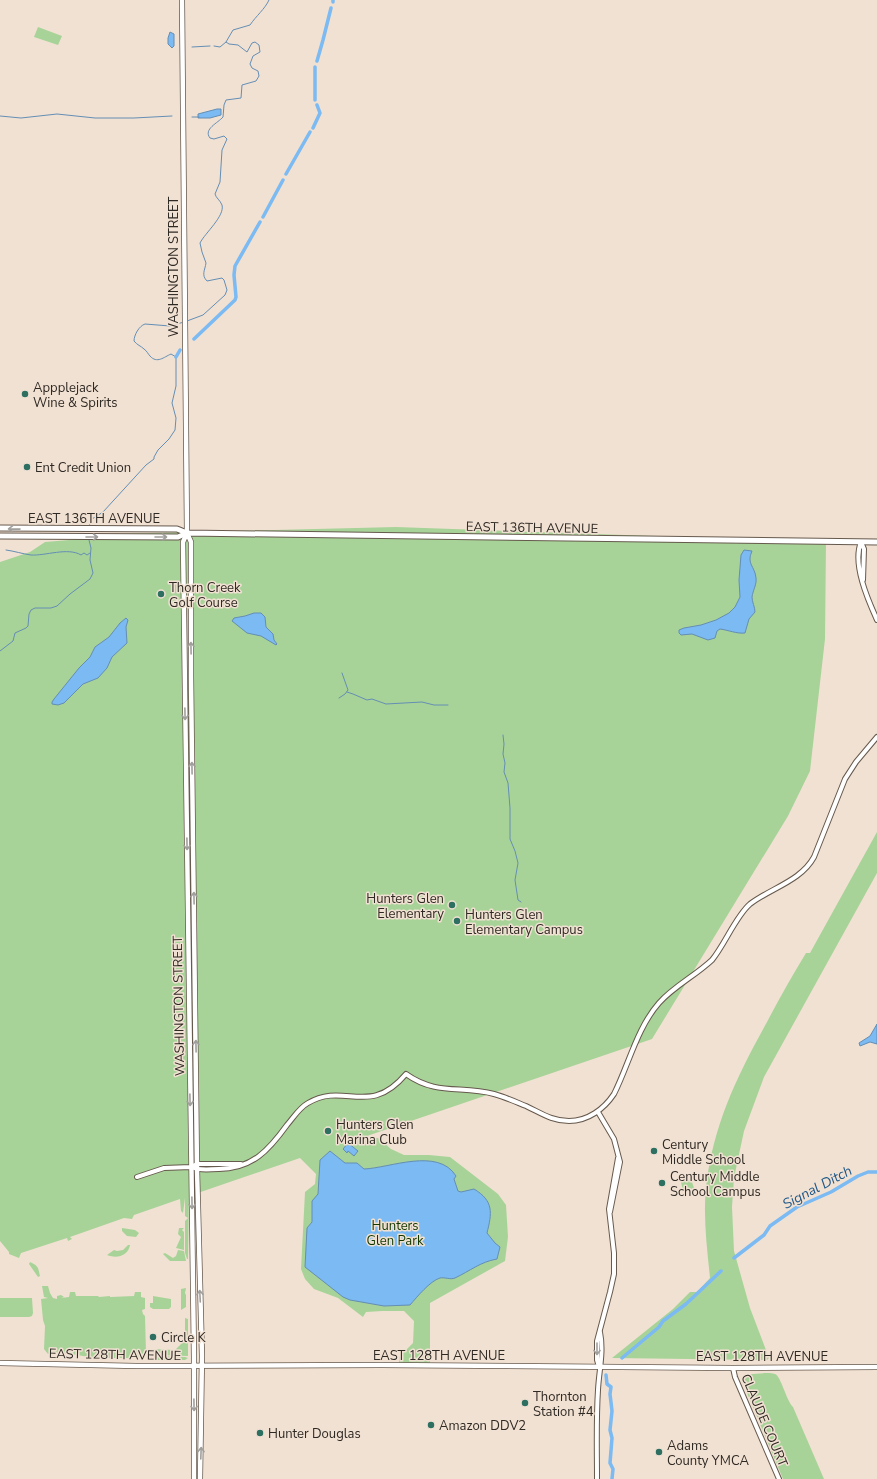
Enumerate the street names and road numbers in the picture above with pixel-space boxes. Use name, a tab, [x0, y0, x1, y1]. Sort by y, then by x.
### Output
street label: WASHINGTON STREET	[165, 197, 183, 337]
street label: EAST 136TH AVENUE	[28, 510, 160, 528]
street label: EAST 136TH AVENUE	[466, 518, 598, 538]
street label: WASHINGTON STREET	[169, 935, 189, 1076]
street label: EAST 128TH AVENUE	[49, 1345, 181, 1365]
street label: EAST 128TH AVENUE	[373, 1347, 505, 1365]
street label: EAST 128TH AVENUE	[696, 1348, 828, 1366]
street label: CLAUDE COURT	[736, 1371, 792, 1470]

